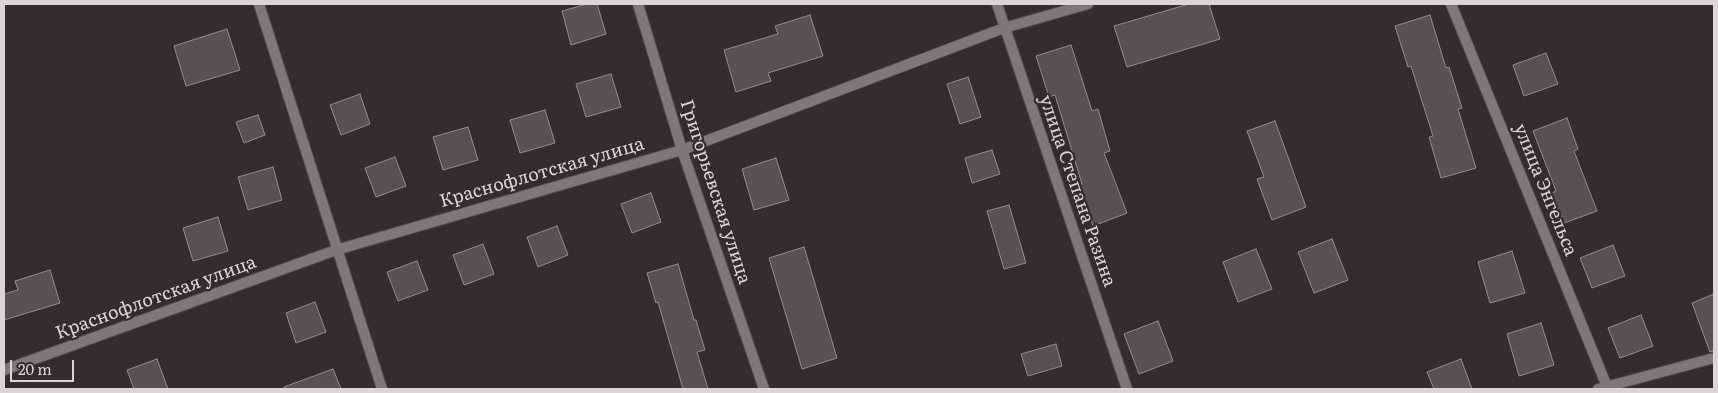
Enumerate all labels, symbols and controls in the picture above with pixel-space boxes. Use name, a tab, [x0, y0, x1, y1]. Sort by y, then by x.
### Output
street label: улица Степана Разина	[1034, 92, 1120, 290]
street label: Григорьевская улица	[675, 97, 755, 287]
street label: улица Энгельса	[1509, 121, 1581, 259]
street label: Краснофлотская улица	[437, 133, 647, 213]
street label: Краснофлотская улица	[53, 252, 259, 344]
scale bar	[12, 350, 76, 382]
text: 20 m	[18, 357, 52, 380]

